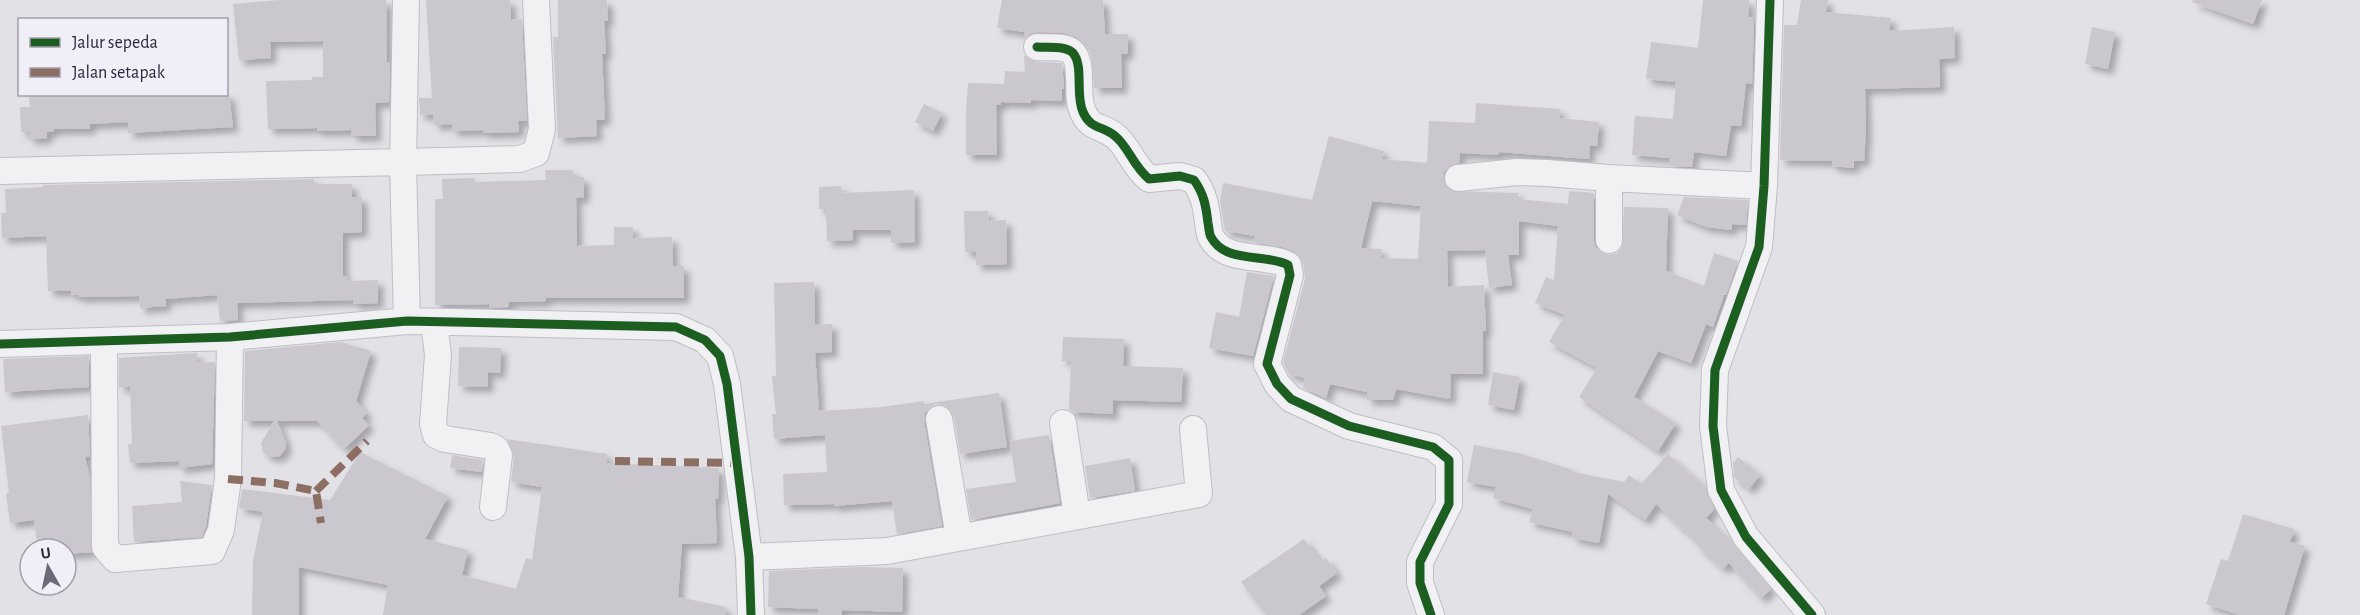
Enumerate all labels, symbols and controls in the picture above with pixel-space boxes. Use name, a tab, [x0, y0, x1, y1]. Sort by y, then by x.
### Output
legend	[18, 18, 228, 96]
text: Jalur sepeda	[72, 34, 158, 52]
text: Jalan setapak	[72, 64, 166, 82]
north arrow	[18, 537, 78, 597]
text: U	[40, 544, 52, 562]

